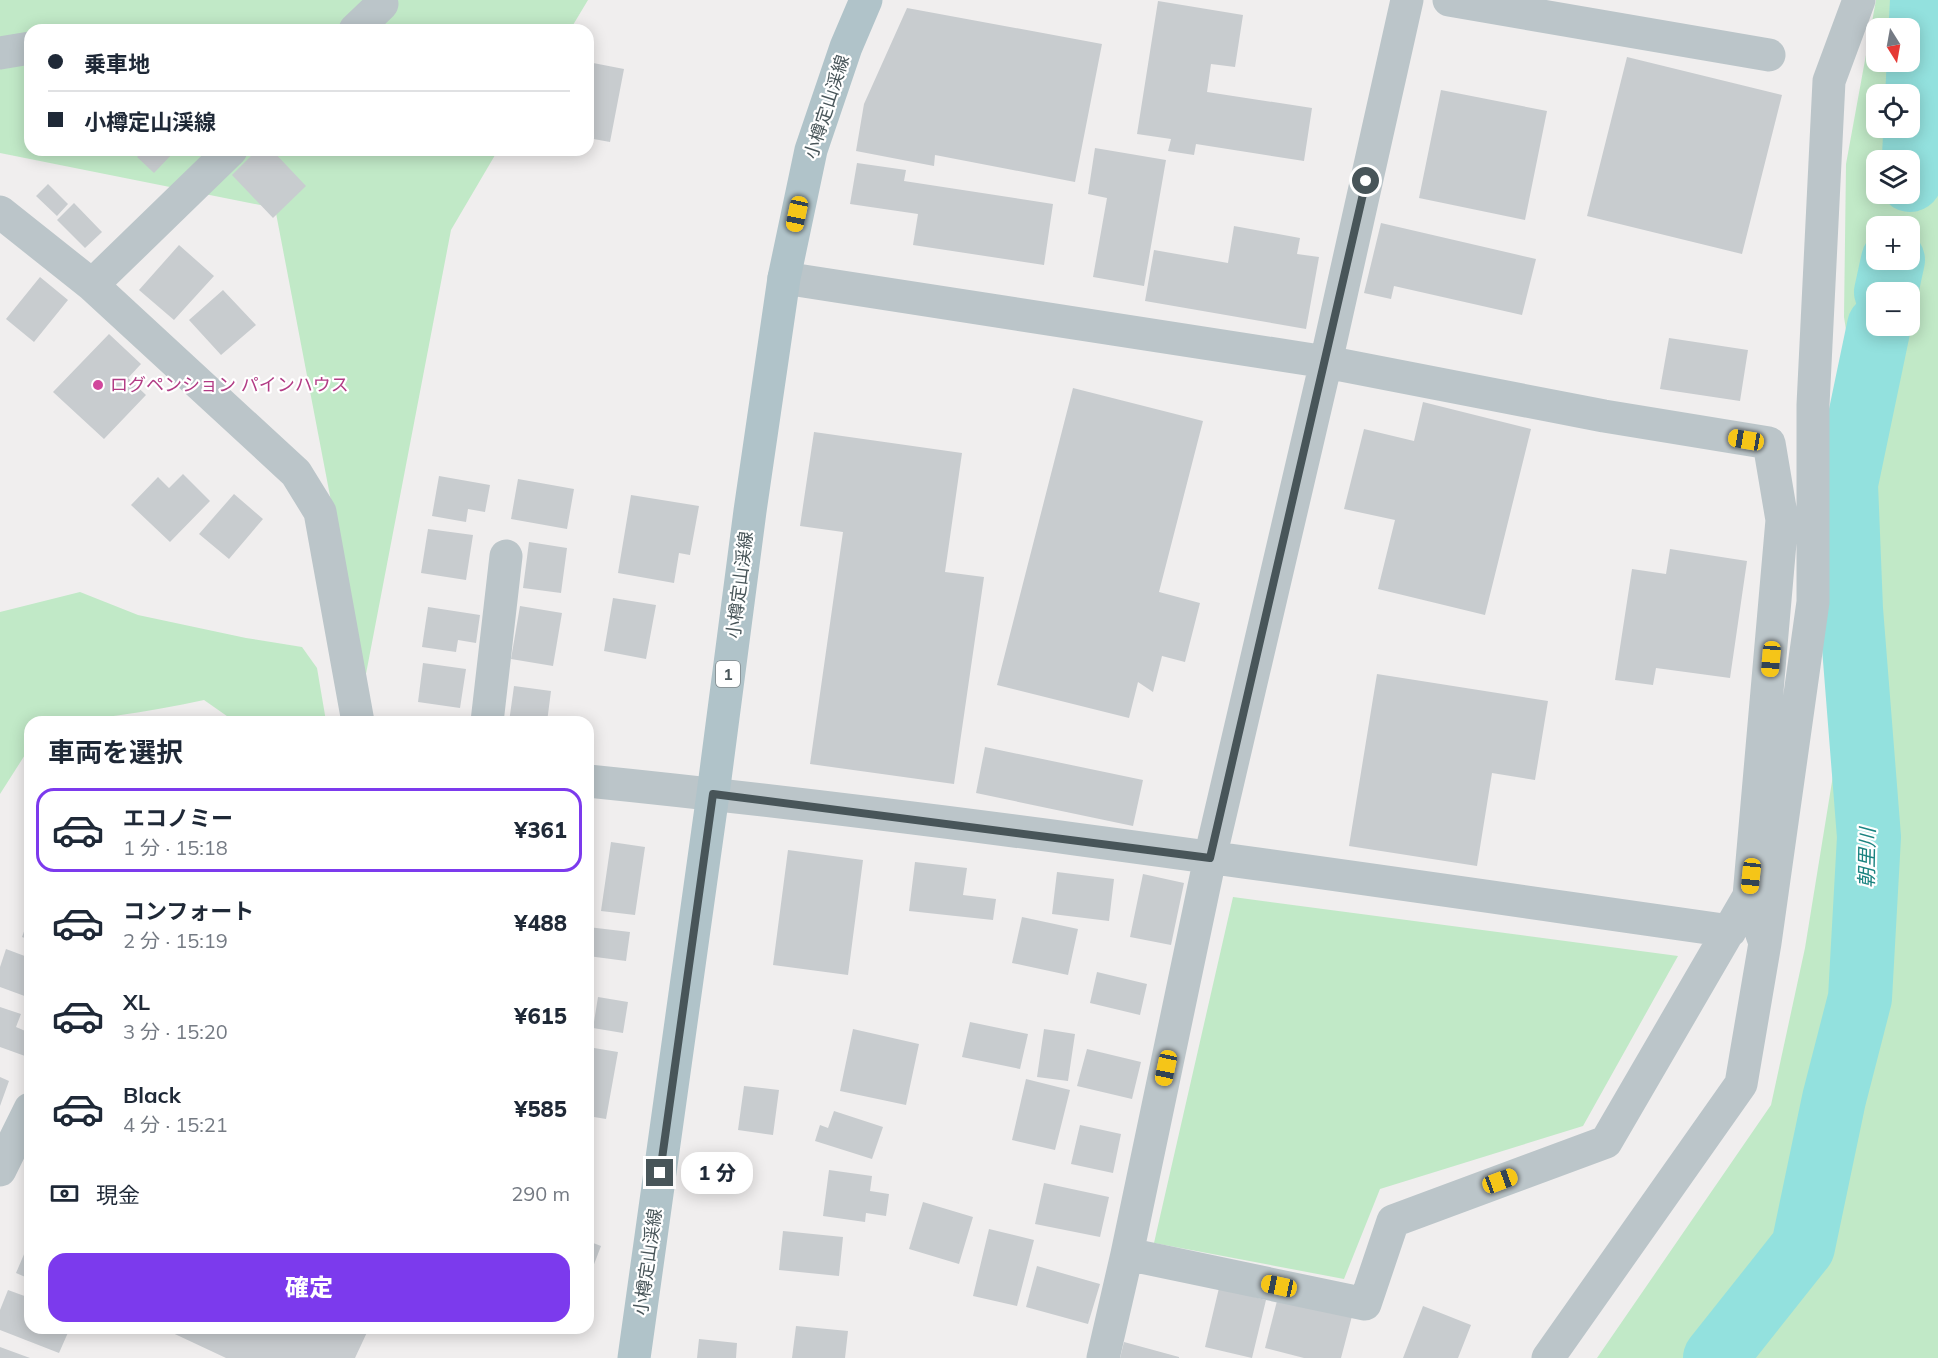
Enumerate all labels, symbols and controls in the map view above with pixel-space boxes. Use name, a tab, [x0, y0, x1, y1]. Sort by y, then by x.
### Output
north arrow	[1866, 18, 1920, 72]
map controls	[1866, 18, 1920, 336]
text: 乗車地	[84, 50, 150, 78]
street label: 小樽定山渓線	[799, 52, 854, 162]
button: locate	[1866, 84, 1920, 138]
text: 小樽定山渓線	[84, 108, 216, 136]
button: layers	[1866, 150, 1920, 204]
route start	[1352, 167, 1379, 194]
car	[784, 195, 810, 233]
button: +	[1866, 216, 1920, 270]
button: −	[1866, 282, 1920, 336]
place label: ログペンション パインハウス	[110, 373, 349, 396]
marker: ログペンション パインハウス	[91, 378, 105, 392]
car	[1727, 428, 1765, 452]
street label: 小樽定山渓線	[722, 530, 757, 640]
car	[1760, 640, 1782, 678]
road number: 1	[716, 661, 740, 687]
text: 車両を選択	[48, 735, 183, 769]
icon: car	[51, 803, 105, 857]
text: エコノミー	[123, 804, 233, 832]
text: ¥361	[514, 816, 567, 844]
water label: 朝里川	[1853, 826, 1880, 888]
text: 1 分 · 15:18	[123, 835, 228, 860]
car	[1740, 857, 1762, 895]
icon: car	[51, 896, 105, 950]
text: コンフォート	[123, 897, 254, 925]
text: ¥488	[514, 909, 567, 937]
text: 2 分 · 15:19	[123, 928, 228, 953]
text: XL	[123, 988, 150, 1016]
icon: car	[51, 989, 105, 1043]
text: ¥615	[514, 1002, 567, 1030]
text: 3 分 · 15:20	[123, 1019, 228, 1044]
car	[1153, 1049, 1179, 1087]
text: Black	[123, 1081, 181, 1109]
icon: car	[51, 1082, 105, 1136]
text: ¥585	[514, 1095, 567, 1123]
text: 4 分 · 15:21	[123, 1112, 228, 1137]
callout: 1 分	[681, 1152, 753, 1194]
route end	[646, 1159, 673, 1186]
text: 1 分	[698, 1160, 736, 1185]
car	[1480, 1166, 1520, 1196]
icon: cash	[48, 1177, 81, 1210]
text: 現金	[96, 1181, 140, 1209]
text: 290 m	[511, 1181, 570, 1206]
street label: 小樽定山渓線	[629, 1207, 666, 1317]
button: 確定	[48, 1253, 570, 1322]
car	[1260, 1273, 1298, 1299]

